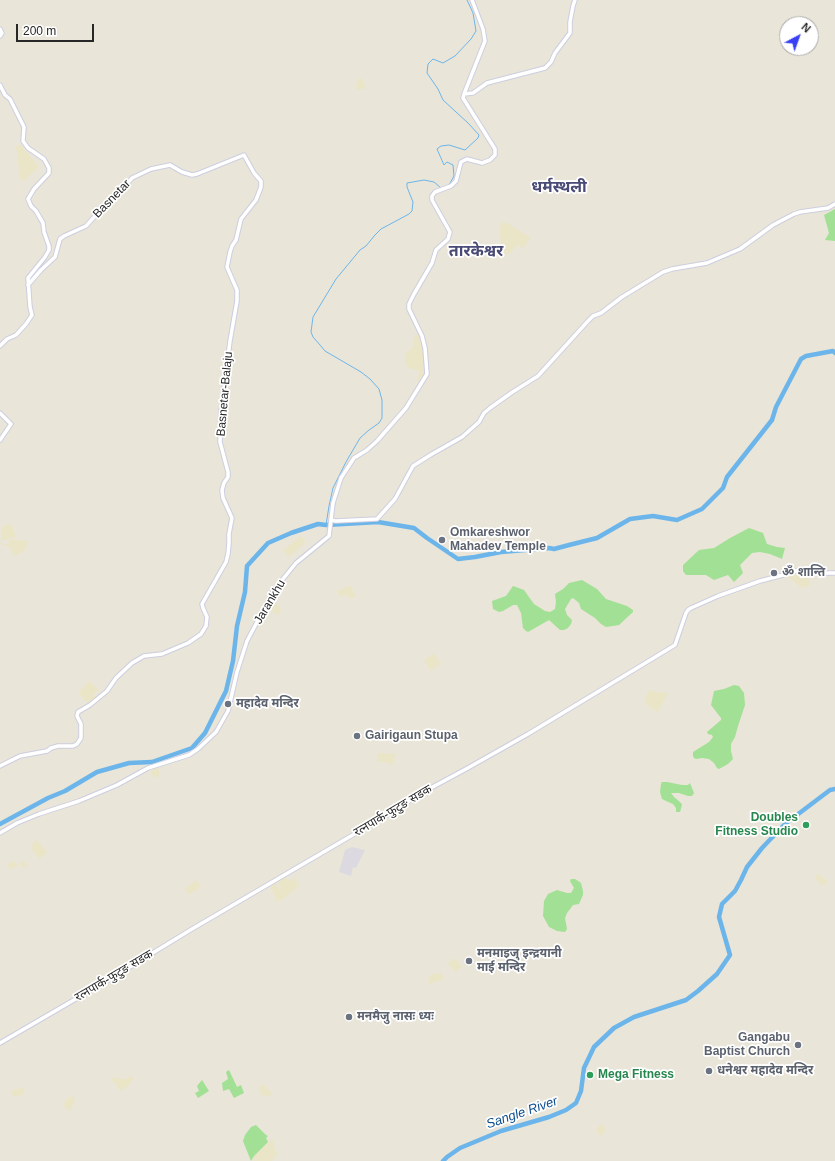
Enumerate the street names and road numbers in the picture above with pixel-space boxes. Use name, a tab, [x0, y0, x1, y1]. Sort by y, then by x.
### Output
street label: Basnetar	[90, 177, 134, 221]
street label: Basnetar-Balaju	[214, 351, 236, 437]
street label: Jarankhu	[251, 577, 289, 627]
street label: रत्नपार्क-फुटुङ सडक	[351, 782, 435, 840]
street label: रत्नपार्क-फुटुङ सडक	[72, 947, 156, 1005]

